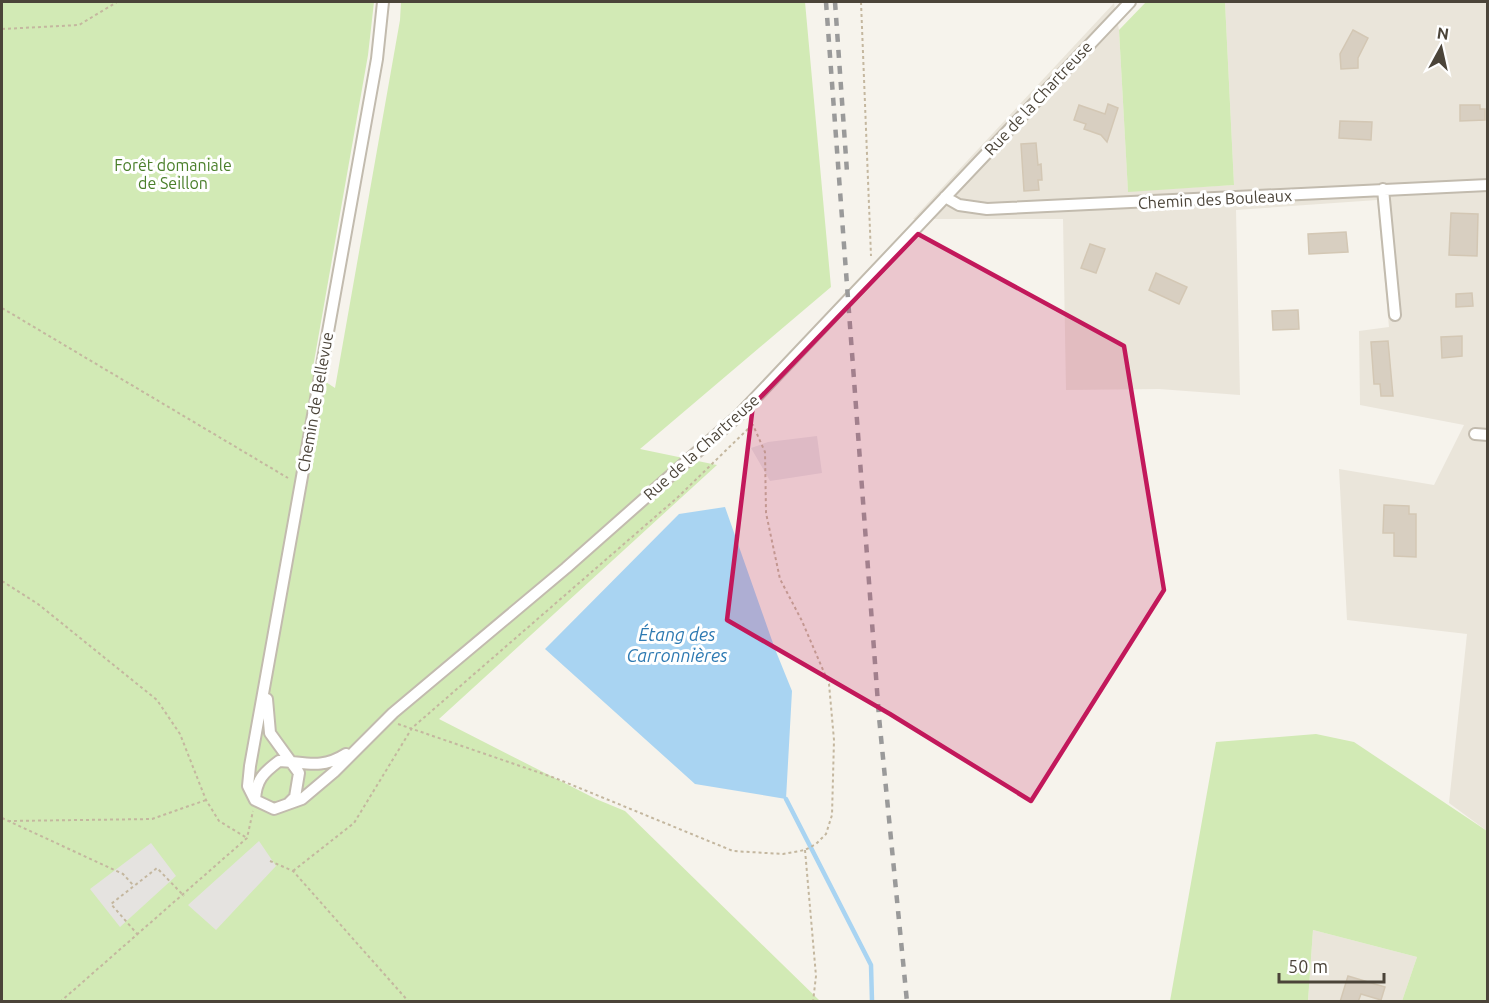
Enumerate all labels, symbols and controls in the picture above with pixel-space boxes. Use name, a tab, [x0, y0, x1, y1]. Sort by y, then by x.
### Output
north arrow	[1411, 18, 1471, 78]
text: N	[1436, 23, 1450, 43]
street label: Rue de la Chartreuse	[981, 37, 1095, 159]
park label: Forêt domaniale de Seillon	[114, 156, 232, 192]
street label: Chemin des Bouleaux	[1138, 186, 1292, 212]
street label: Chemin de Bellevue	[294, 330, 336, 474]
street label: Rue de la Chartreuse	[640, 390, 762, 504]
water label: Étang des Carronnières	[626, 623, 728, 665]
scale bar	[1279, 946, 1384, 984]
text: 50 m	[1288, 956, 1328, 976]

